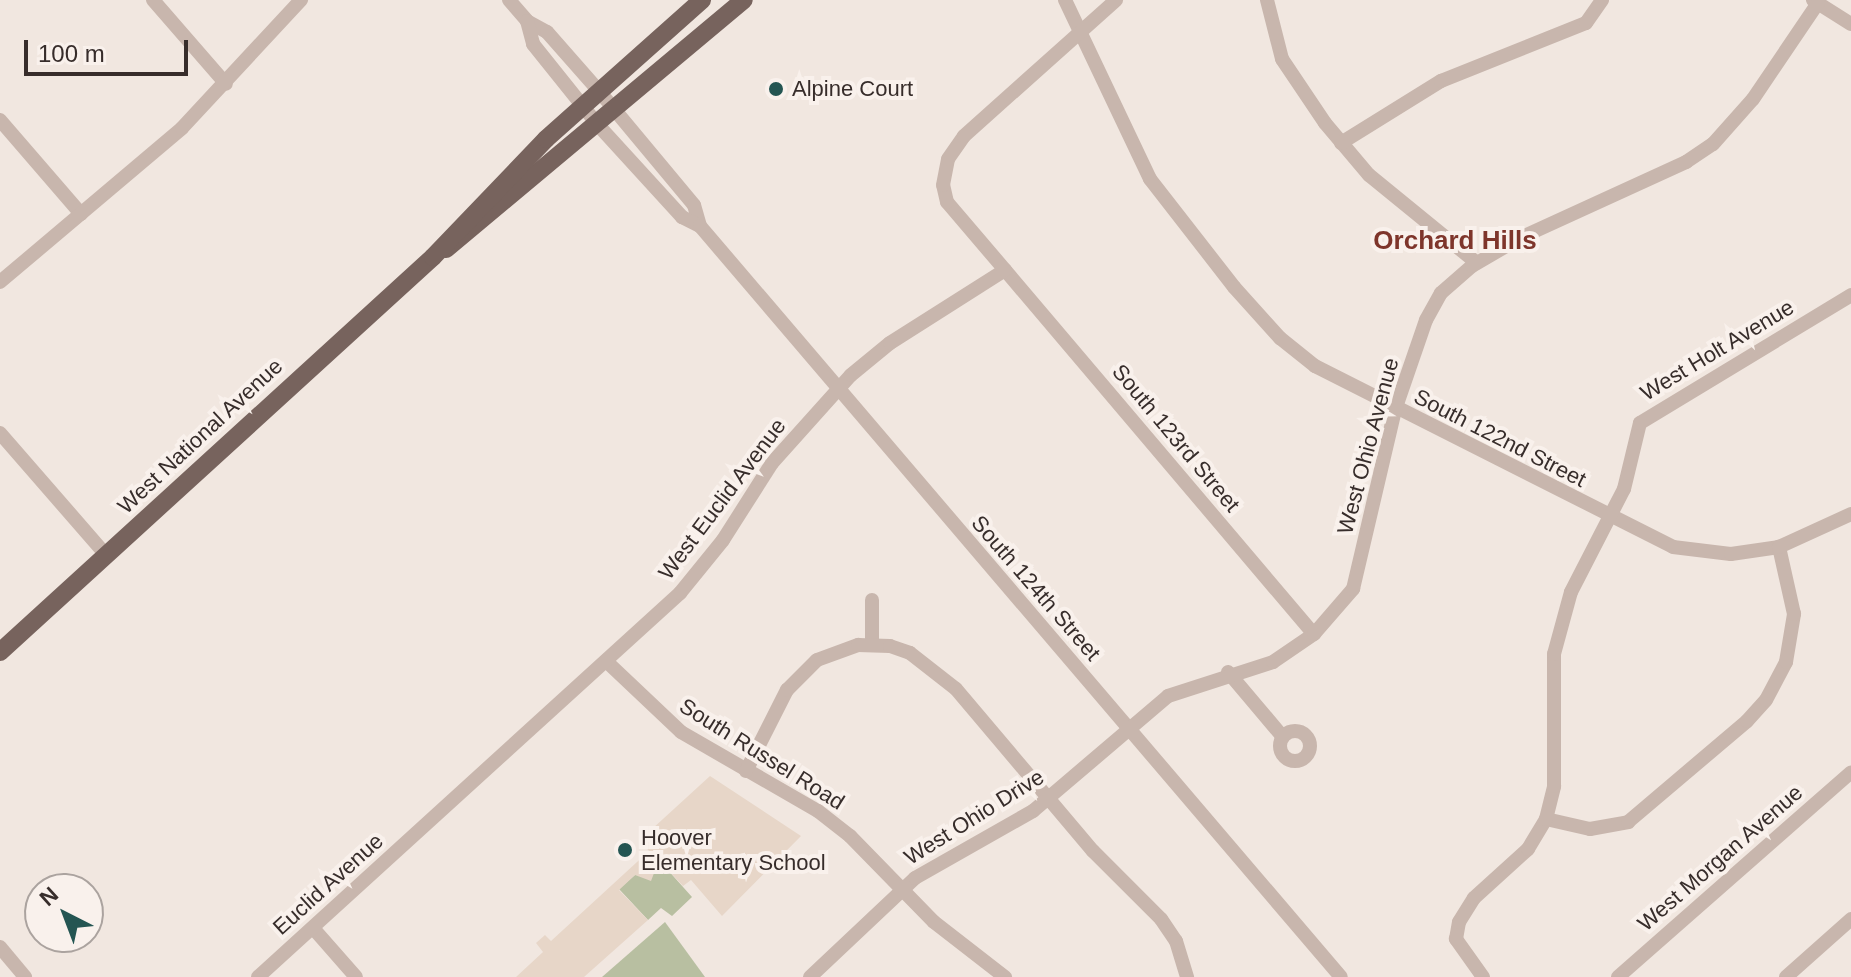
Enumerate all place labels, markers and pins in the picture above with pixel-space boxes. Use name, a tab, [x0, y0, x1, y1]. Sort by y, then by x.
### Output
place label: Alpine Court	[792, 76, 913, 102]
marker: Alpine Court	[767, 80, 785, 98]
place label: Hoover Elementary School	[641, 824, 826, 876]
marker: Hoover Elementary School	[616, 841, 634, 859]

